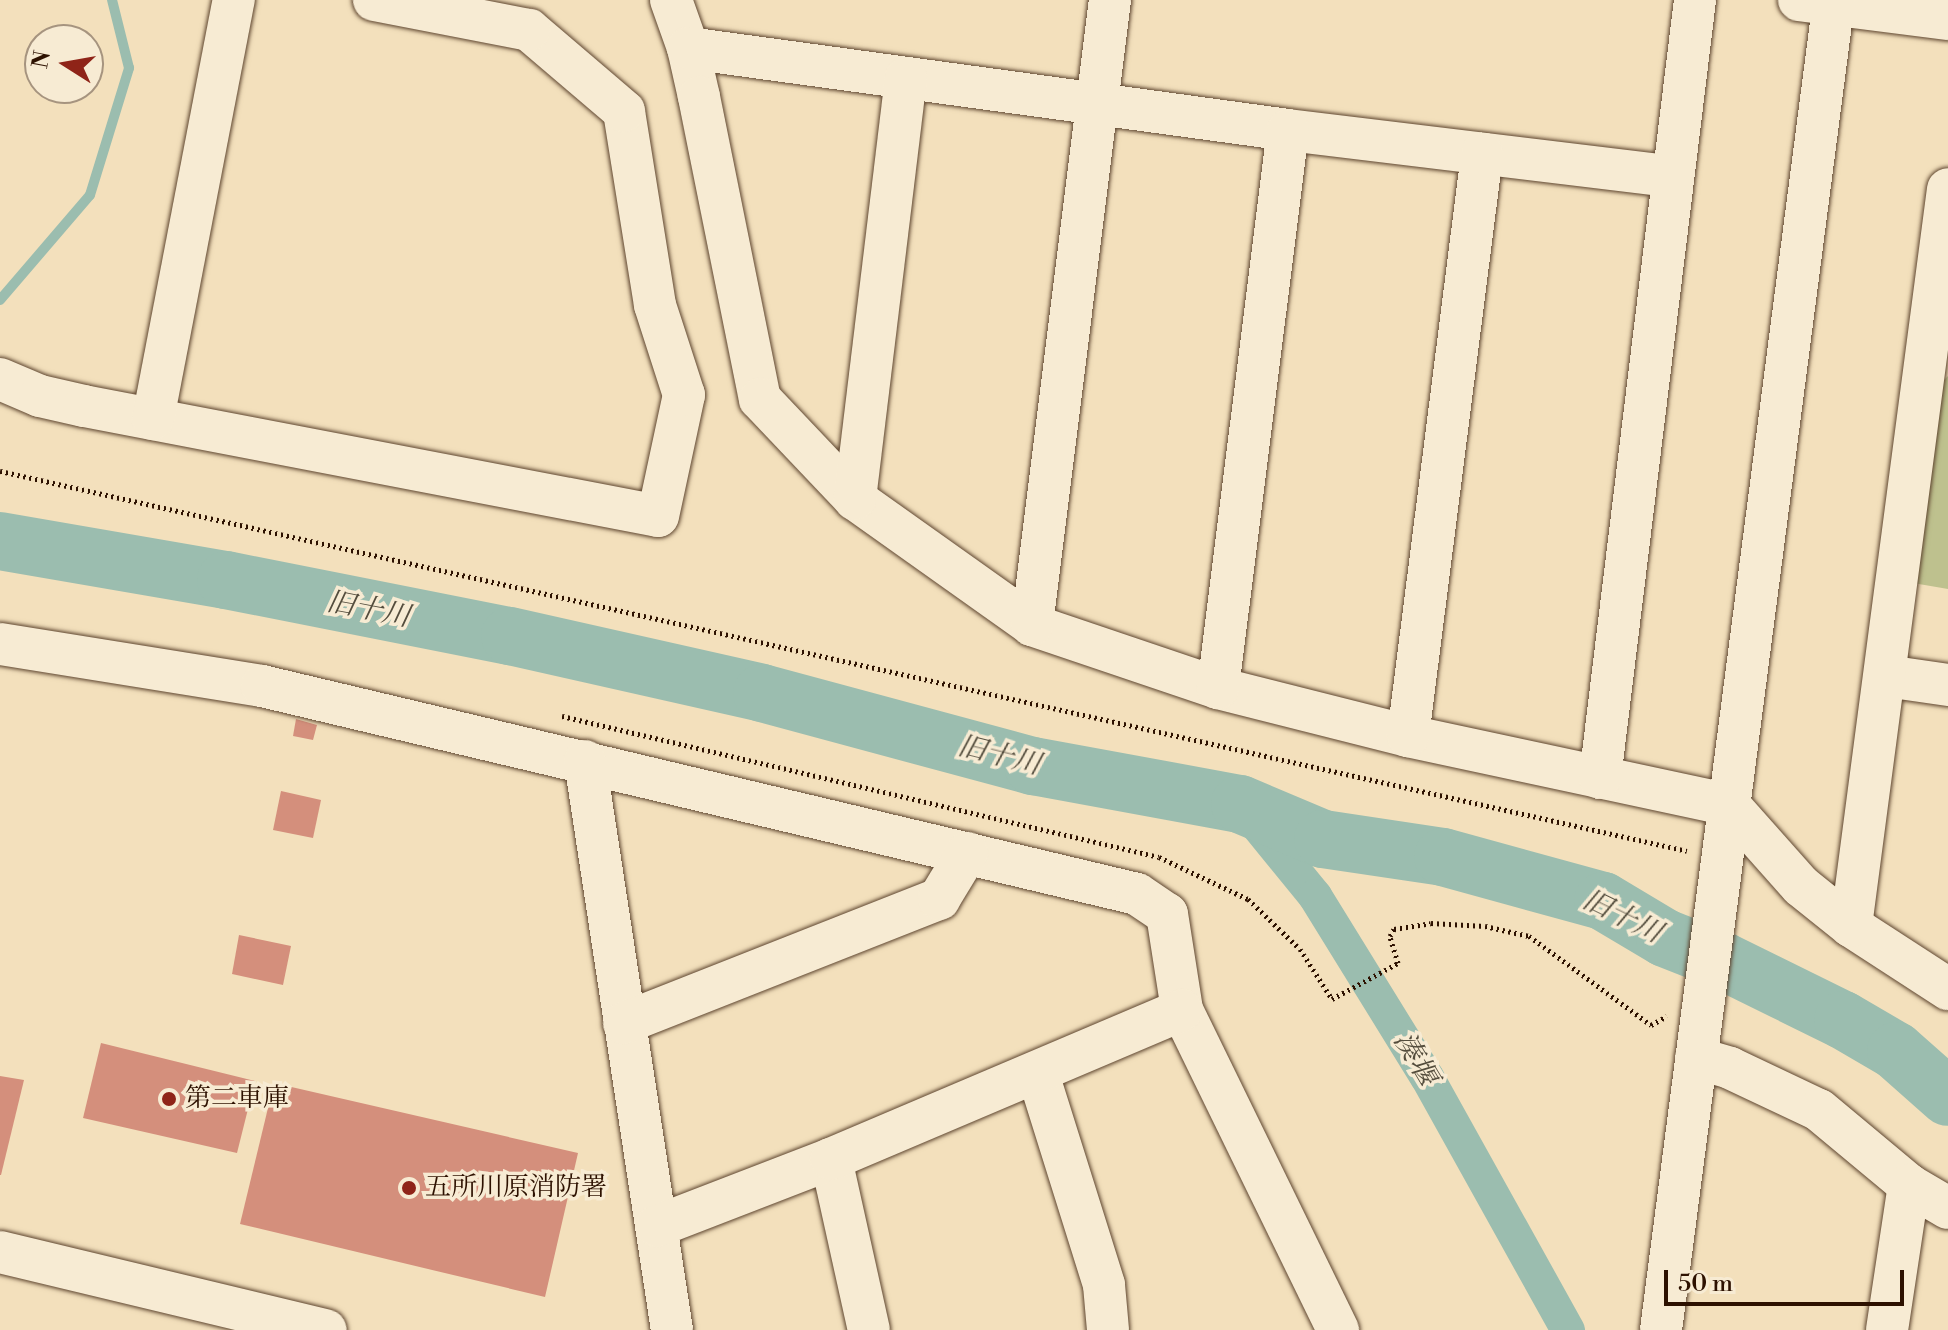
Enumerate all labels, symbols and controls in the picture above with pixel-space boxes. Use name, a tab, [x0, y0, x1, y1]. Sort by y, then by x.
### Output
north arrow	[24, 24, 104, 104]
text: N	[27, 49, 57, 71]
water label: 旧十川	[324, 585, 412, 635]
water label: 旧十川	[954, 730, 1044, 782]
water label: 旧十川	[1577, 883, 1667, 951]
water label: 湊堰	[1386, 1026, 1444, 1092]
place label: 第二車庫	[185, 1083, 289, 1115]
marker: 第二車庫	[160, 1090, 178, 1108]
place label: 五所川原消防署	[425, 1172, 607, 1204]
marker: 五所川原消防署	[400, 1179, 418, 1197]
scale bar	[1668, 1254, 1908, 1304]
text: 50 m	[1678, 1269, 1733, 1299]

